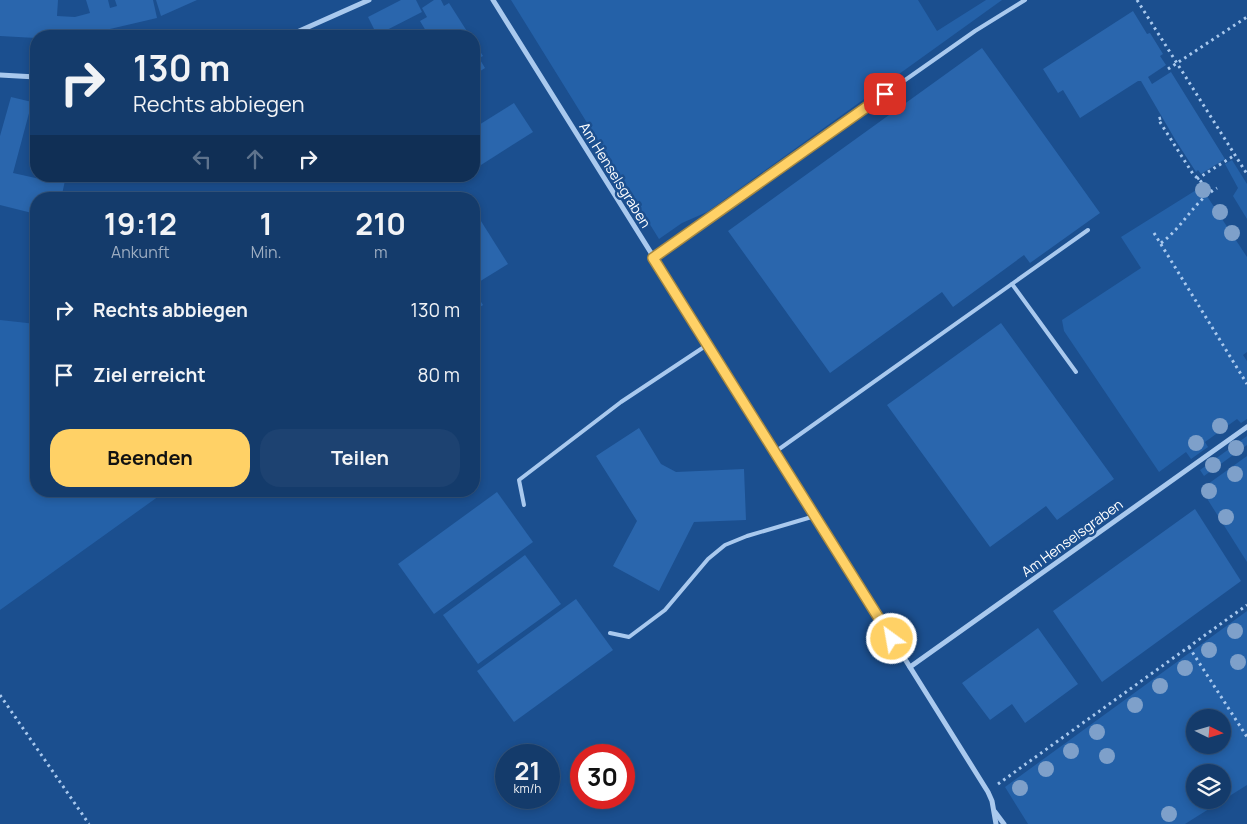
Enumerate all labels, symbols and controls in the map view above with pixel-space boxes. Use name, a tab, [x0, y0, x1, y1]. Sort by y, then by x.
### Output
text: 130 m	[133, 44, 230, 92]
icon: right	[50, 50, 115, 115]
pin	[864, 73, 906, 115]
icon: arrive	[871, 80, 899, 108]
text: Rechts abbiegen	[133, 89, 305, 119]
street label: Am Henselsgraben	[575, 118, 656, 231]
icon: left	[188, 145, 216, 173]
icon: ahead	[241, 145, 269, 173]
icon: right	[294, 145, 322, 173]
text: 19:12	[104, 203, 177, 244]
text: 1	[260, 203, 273, 244]
text: 210	[355, 203, 406, 244]
text: Ankunft	[111, 241, 170, 263]
text: Min.	[251, 241, 282, 263]
text: m	[374, 241, 388, 263]
icon: right	[50, 296, 78, 324]
text: Rechts abbiegen	[93, 297, 248, 323]
text: 130 m	[411, 297, 460, 323]
icon: arrive	[50, 361, 78, 389]
text: Ziel erreicht	[93, 362, 206, 388]
text: 80 m	[417, 362, 460, 388]
button: Beenden	[50, 429, 250, 487]
button: Teilen	[260, 429, 460, 487]
street label: Am Henselsgraben	[1017, 494, 1126, 581]
position arrow	[865, 612, 917, 664]
north arrow	[1186, 709, 1231, 754]
map controls	[1186, 709, 1231, 809]
speed limit sign: 30	[570, 744, 635, 809]
text: 21	[515, 753, 540, 788]
button: layers	[1186, 764, 1231, 809]
text: km/h	[514, 780, 541, 797]

